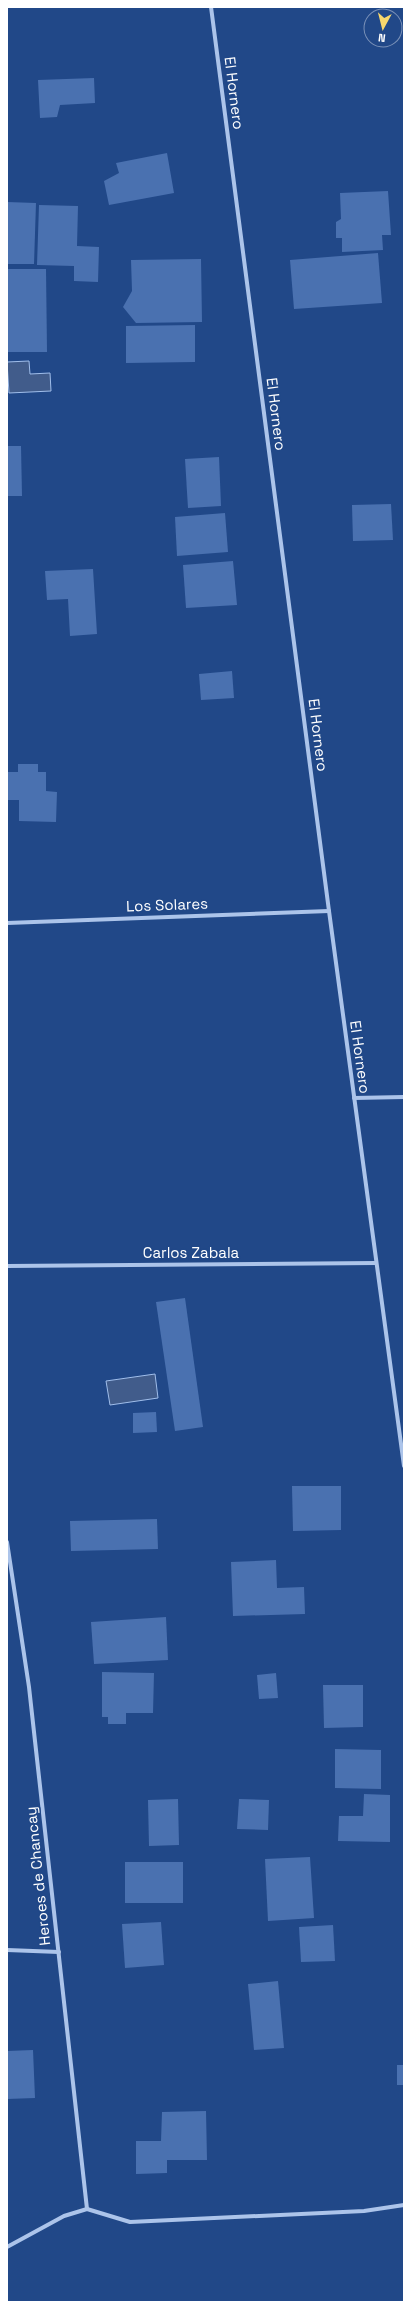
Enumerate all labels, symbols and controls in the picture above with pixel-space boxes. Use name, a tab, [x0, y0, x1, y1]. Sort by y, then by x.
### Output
north arrow	[363, 8, 403, 48]
text: N	[377, 31, 386, 45]
street label: El Hornero	[221, 55, 248, 131]
street label: El Hornero	[263, 376, 290, 452]
street label: El Hornero	[305, 697, 332, 773]
street label: Los Solares	[126, 894, 208, 915]
street label: El Hornero	[346, 1019, 375, 1095]
street label: Carlos Zabala	[143, 1243, 240, 1262]
street label: Heroes de Chancay	[21, 1806, 54, 1946]

